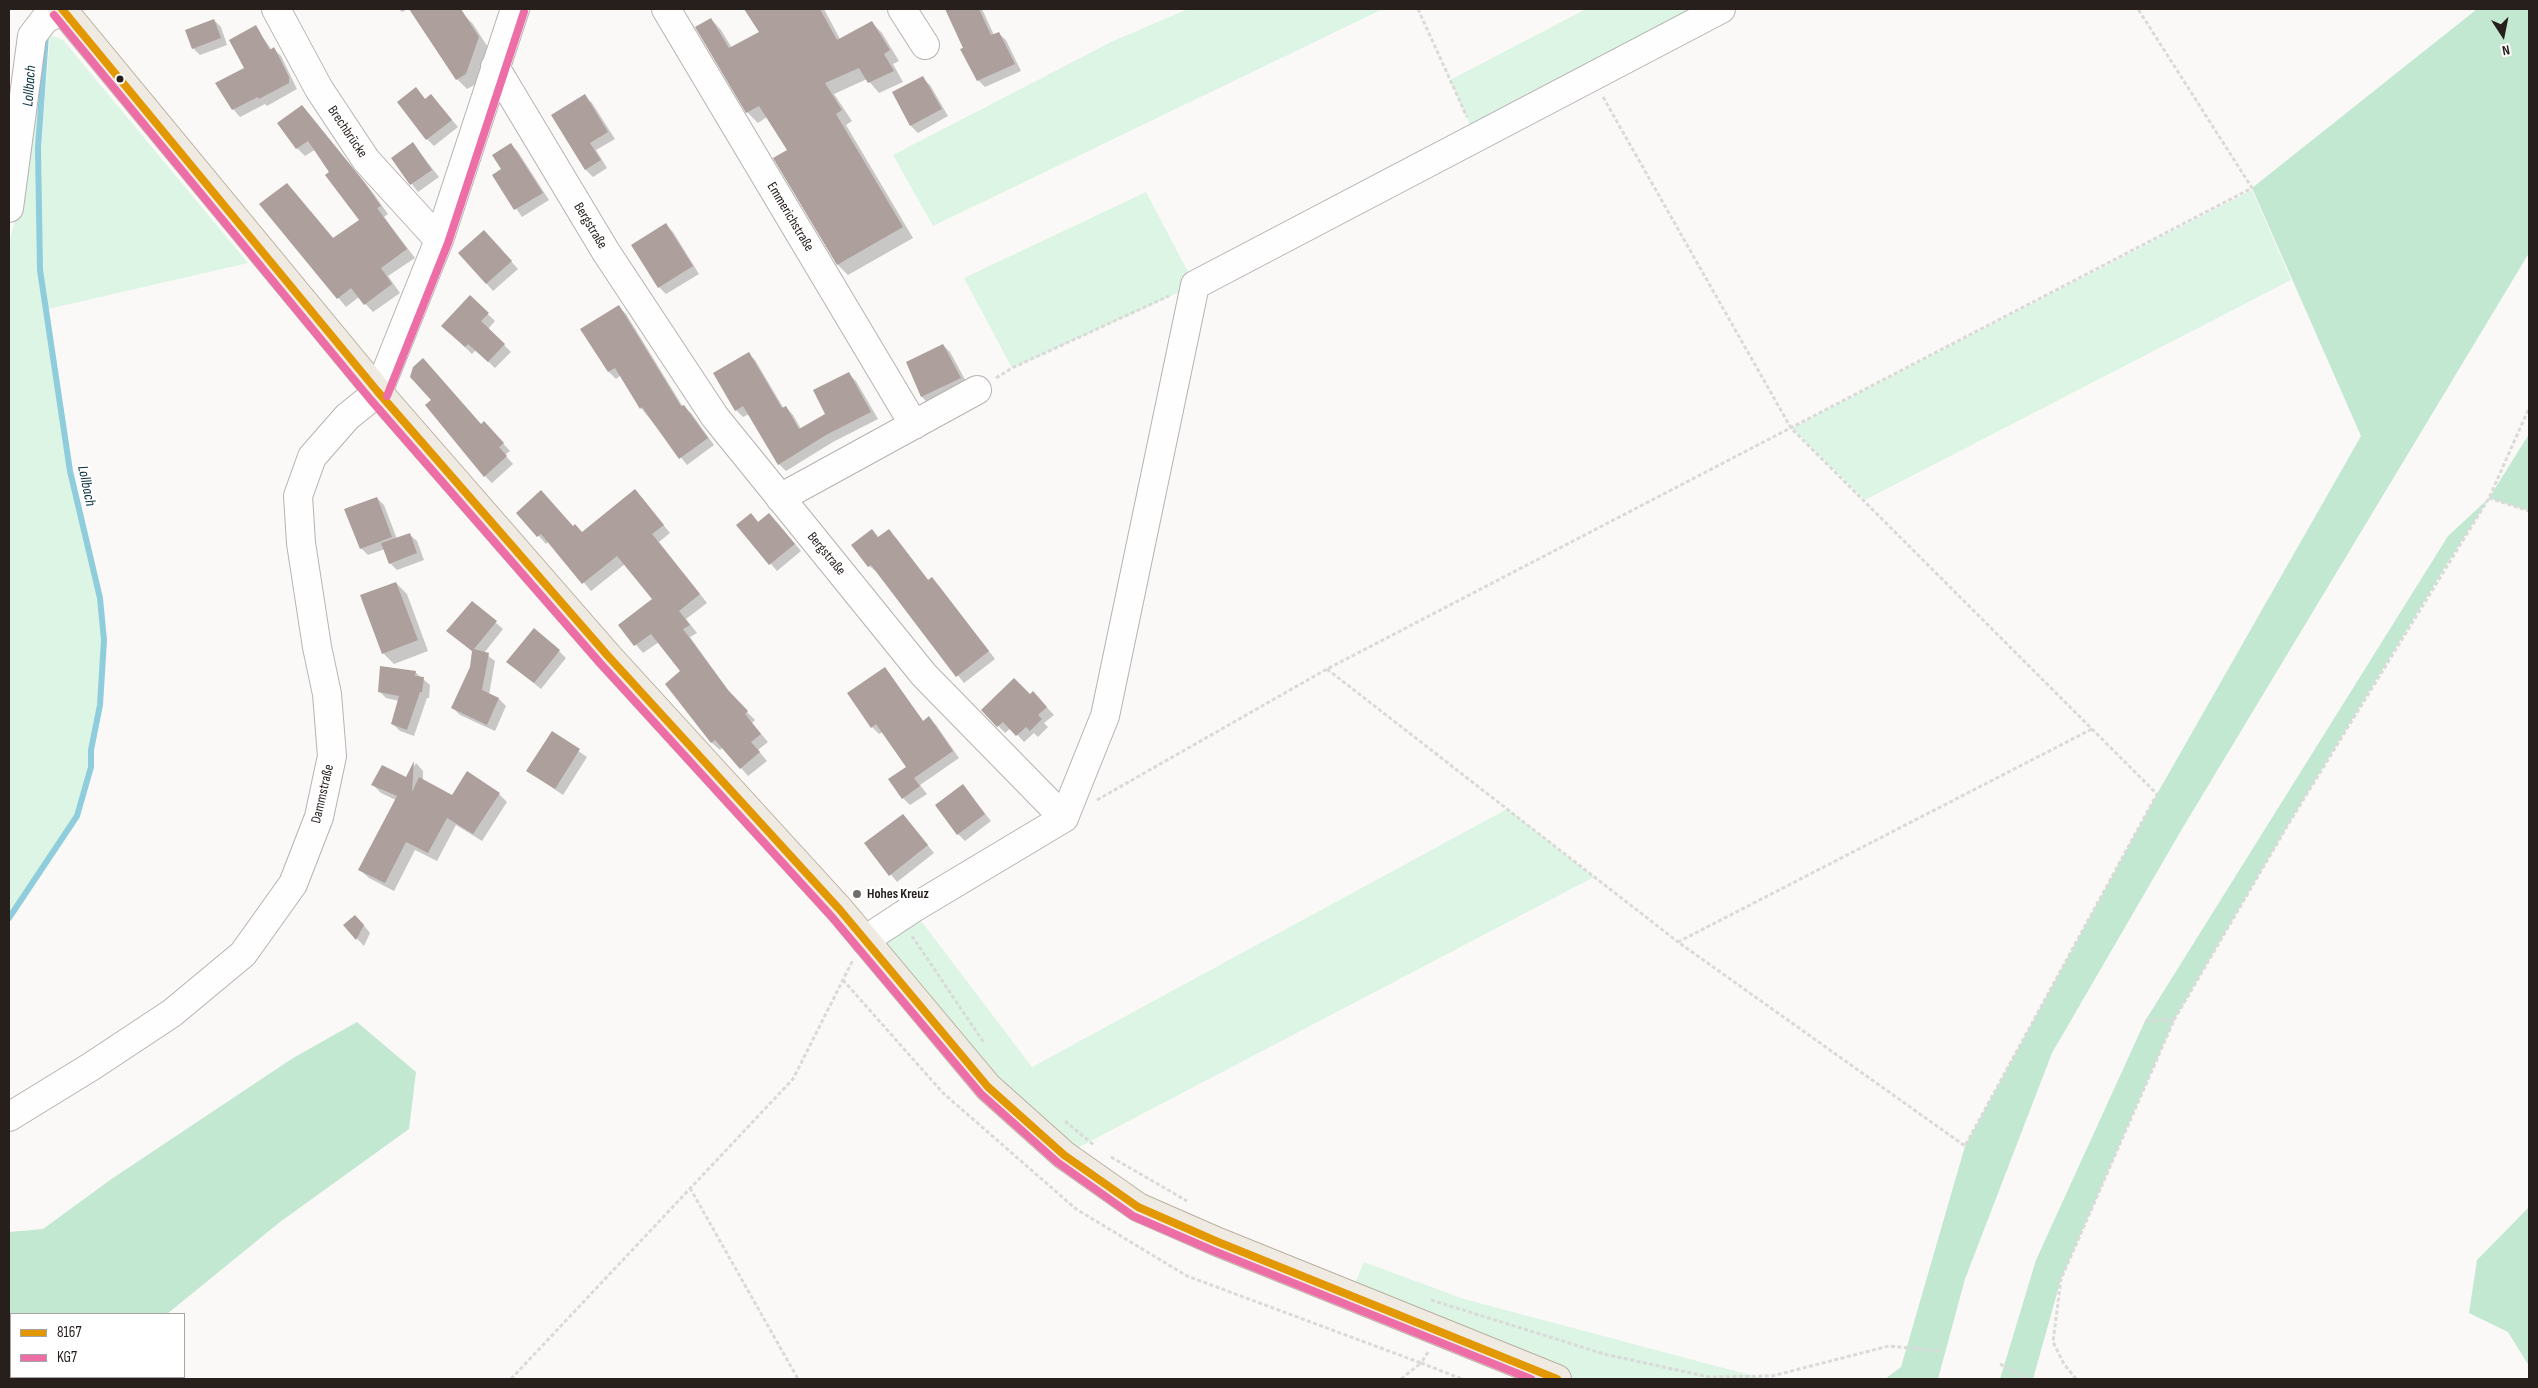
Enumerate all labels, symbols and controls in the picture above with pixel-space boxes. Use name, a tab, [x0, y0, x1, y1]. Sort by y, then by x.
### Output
north arrow	[2478, 10, 2528, 60]
text: N	[2501, 41, 2511, 59]
water label: Lollbach	[20, 65, 40, 107]
unlabelled marker	[115, 74, 125, 84]
street label: Brechbrücke	[323, 103, 371, 161]
street label: Emmerichstraße	[763, 179, 817, 255]
street label: Bergstraße	[570, 200, 610, 252]
water label: Lollbach	[73, 464, 99, 508]
street label: Bergstraße	[803, 529, 849, 579]
street label: Dammstraße	[308, 763, 338, 825]
place label: Hohes Kreuz	[867, 886, 929, 902]
marker: Hohes Kreuz	[851, 888, 863, 900]
legend	[10, 1313, 185, 1378]
text: 8167	[57, 1323, 81, 1342]
text: KG7	[57, 1348, 77, 1367]

